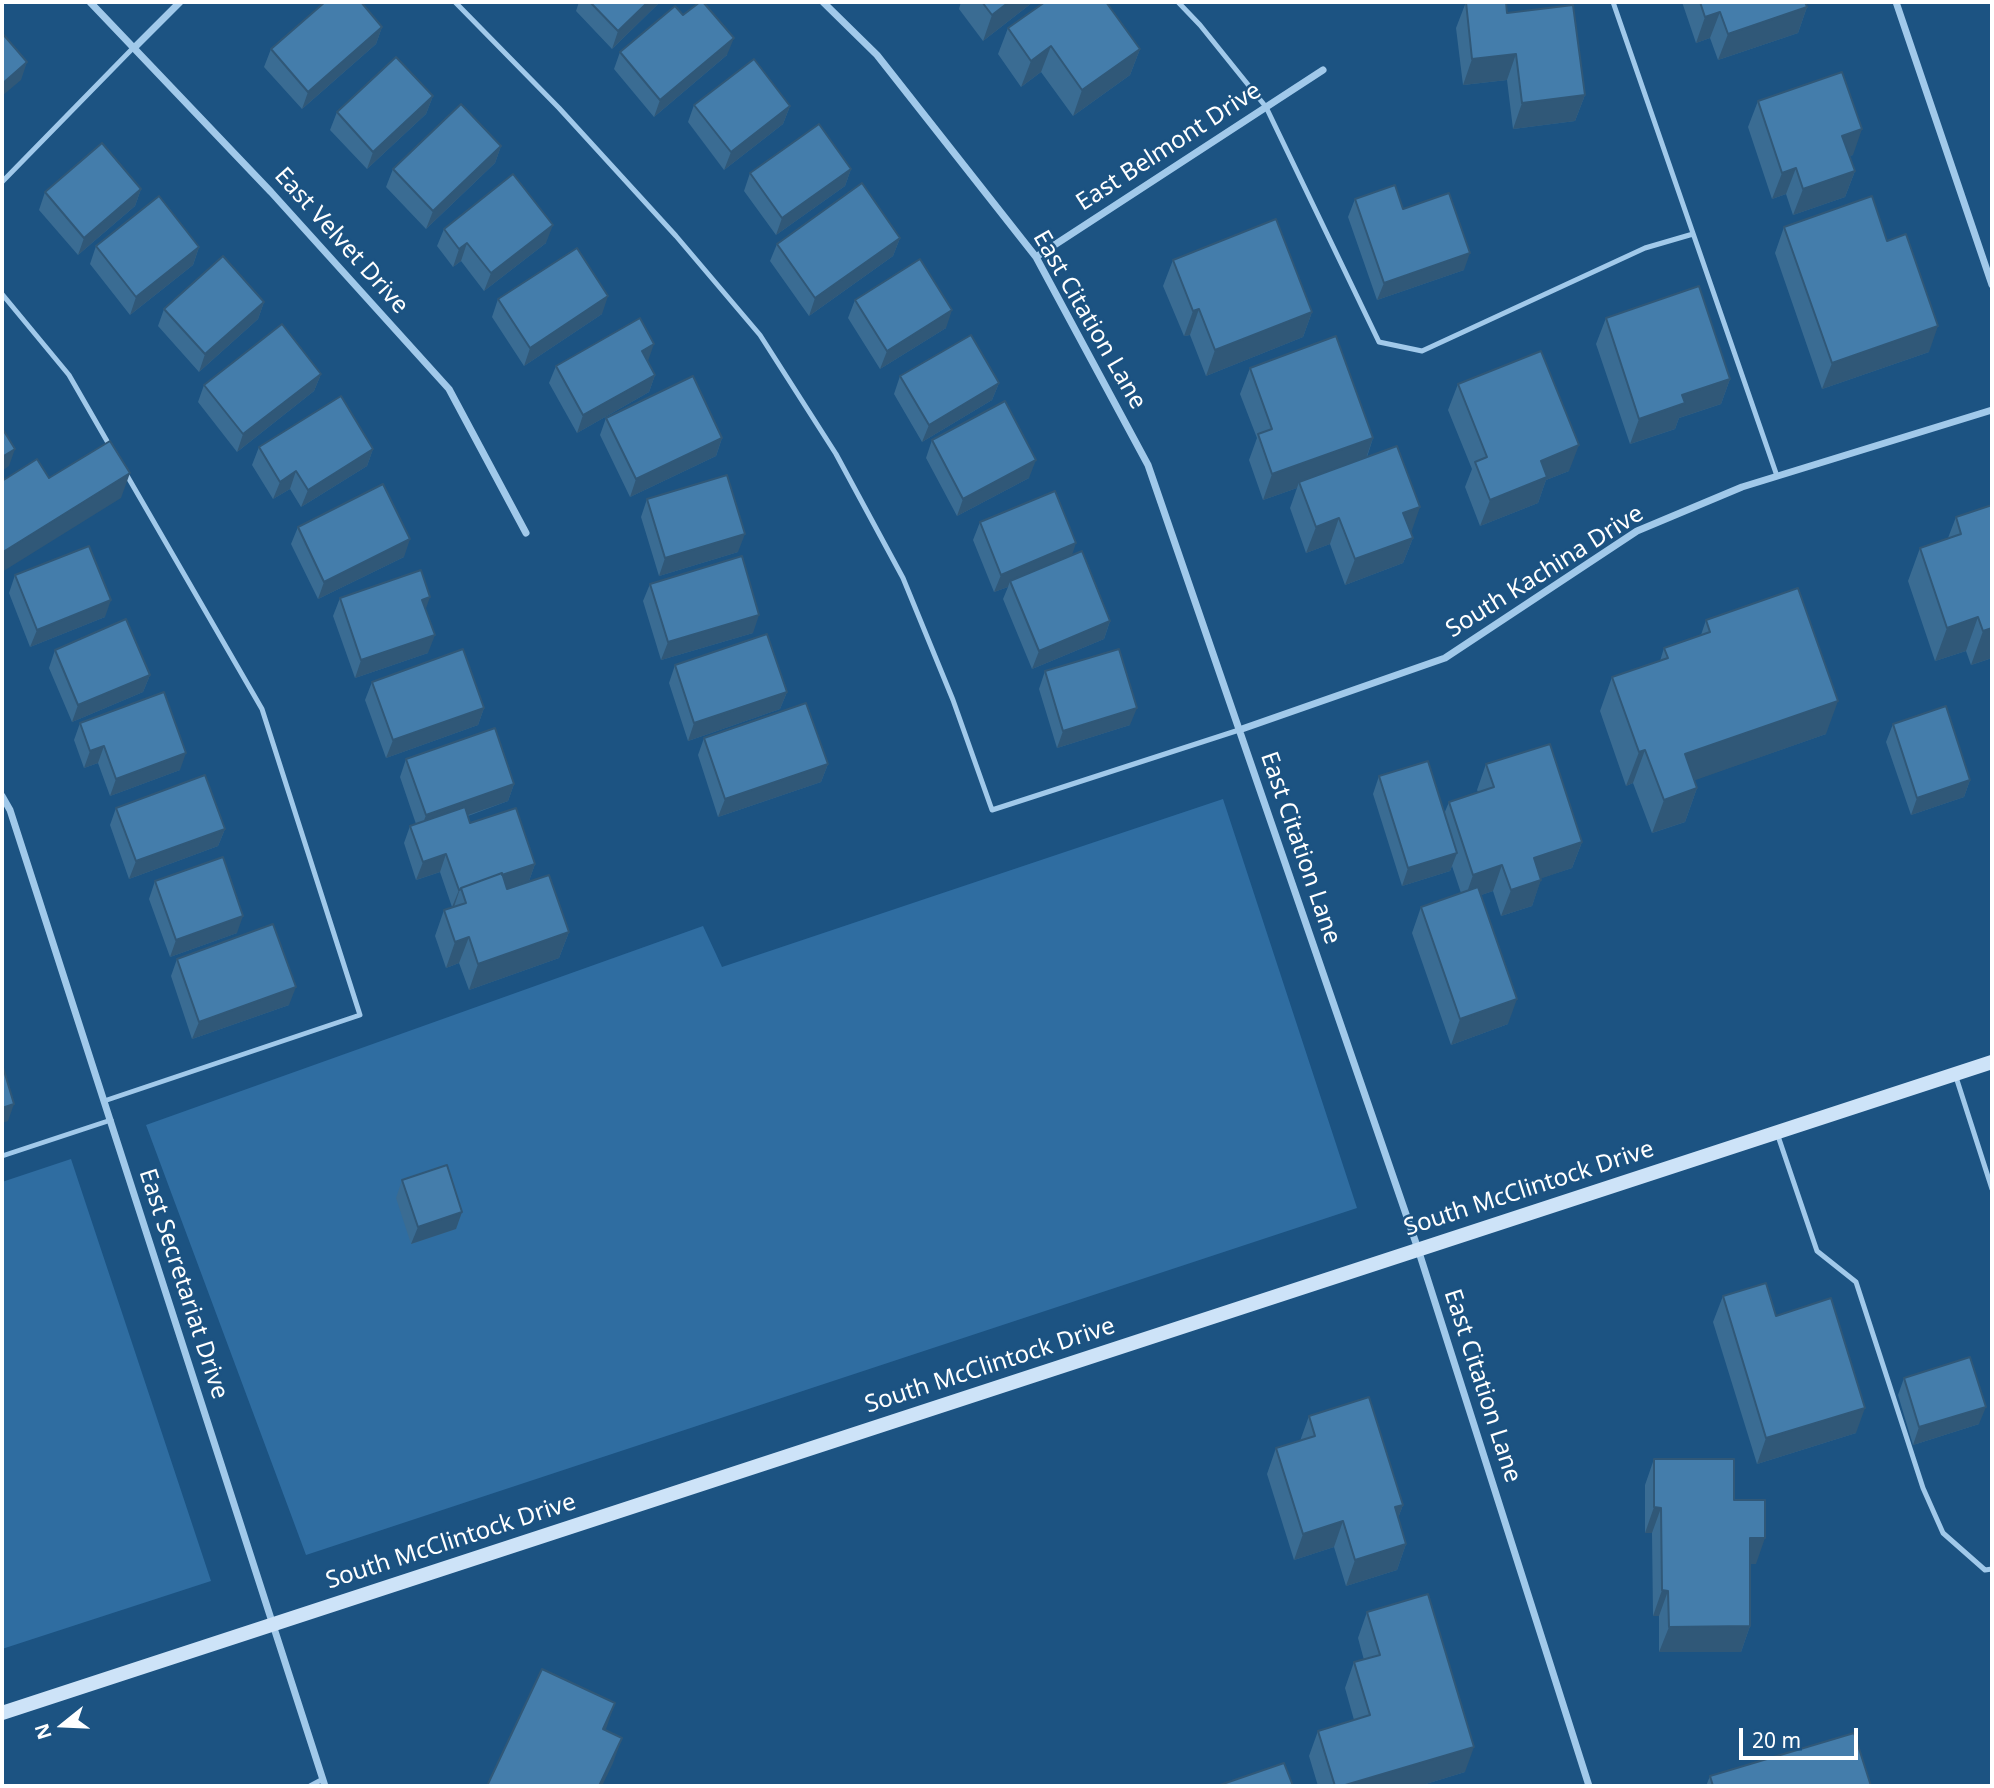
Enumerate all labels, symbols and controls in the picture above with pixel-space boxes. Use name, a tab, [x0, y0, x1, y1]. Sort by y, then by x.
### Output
street label: East Belmont Drive	[1071, 76, 1267, 218]
street label: East Velvet Drive	[268, 162, 414, 320]
street label: East Citation Lane	[1026, 226, 1152, 414]
street label: South Kachina Drive	[1441, 500, 1649, 644]
street label: East Citation Lane	[1254, 748, 1346, 948]
street label: South McClintock Drive	[1400, 1135, 1658, 1243]
street label: East Secretariat Drive	[132, 1165, 234, 1403]
street label: East Citation Lane	[1437, 1286, 1527, 1486]
street label: South McClintock Drive	[861, 1312, 1119, 1420]
street label: South McClintock Drive	[322, 1488, 580, 1596]
north arrow	[28, 1690, 98, 1760]
scale bar	[1742, 1714, 1861, 1758]
text: N	[28, 1720, 58, 1743]
text: 20 m	[1752, 1726, 1801, 1754]

